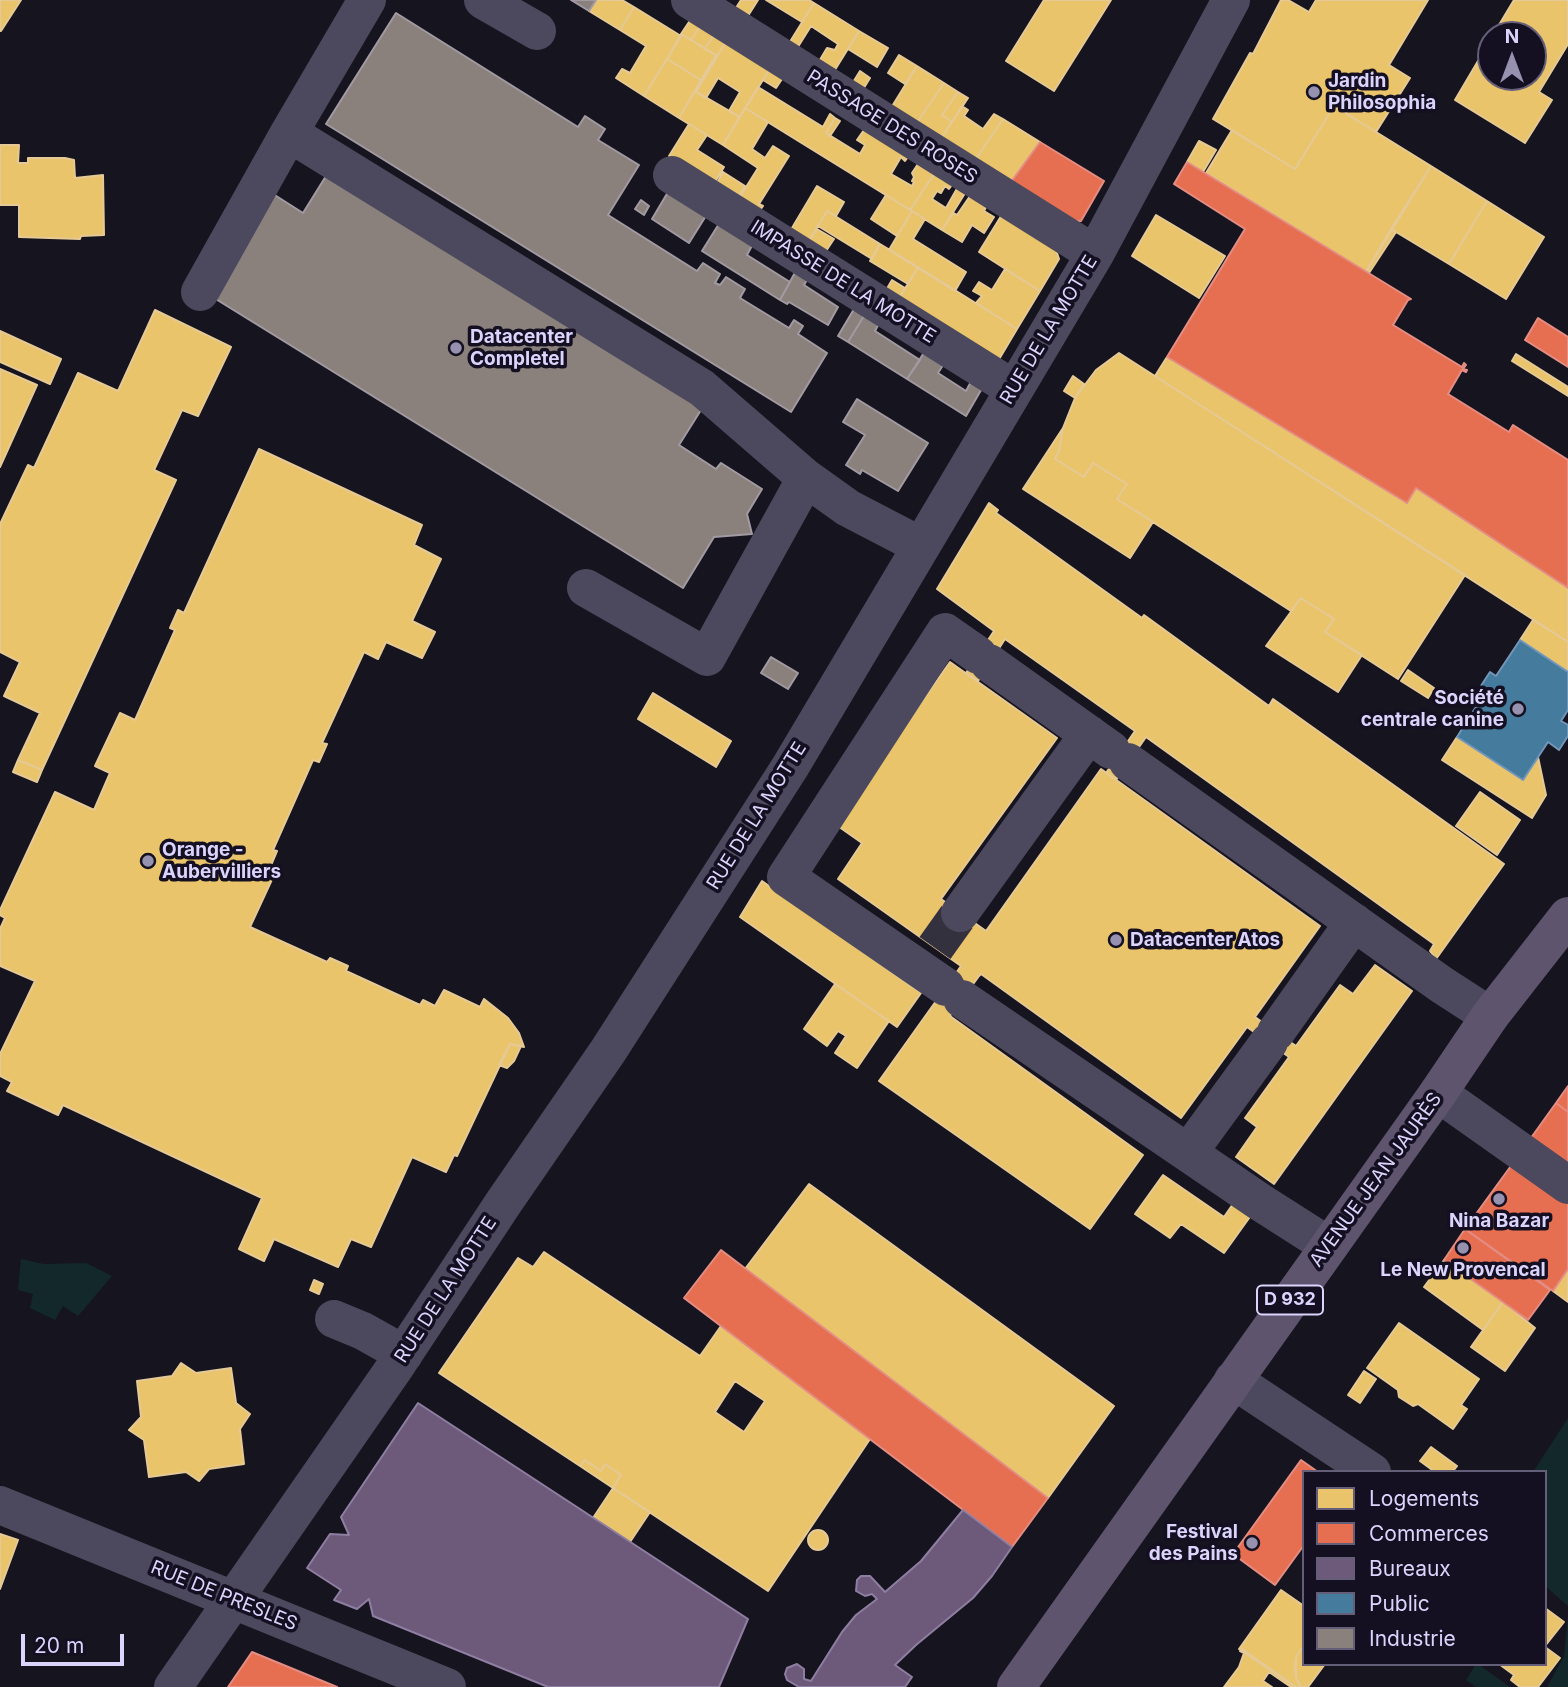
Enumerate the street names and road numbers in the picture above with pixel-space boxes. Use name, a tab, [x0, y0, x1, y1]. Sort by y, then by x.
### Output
street label: PASSAGE DES ROSES	[802, 65, 982, 189]
street label: IMPASSE DE LA MOTTE	[746, 216, 940, 348]
street label: RUE DE LA MOTTE	[995, 251, 1103, 409]
street label: RUE DE LA MOTTE	[702, 738, 812, 894]
street label: AVENUE JEAN JAURÈS	[1305, 1088, 1447, 1272]
street label: RUE DE LA MOTTE	[390, 1213, 502, 1367]
road number: D 932	[1257, 1286, 1323, 1315]
street label: RUE DE PRESLES	[147, 1556, 301, 1636]

